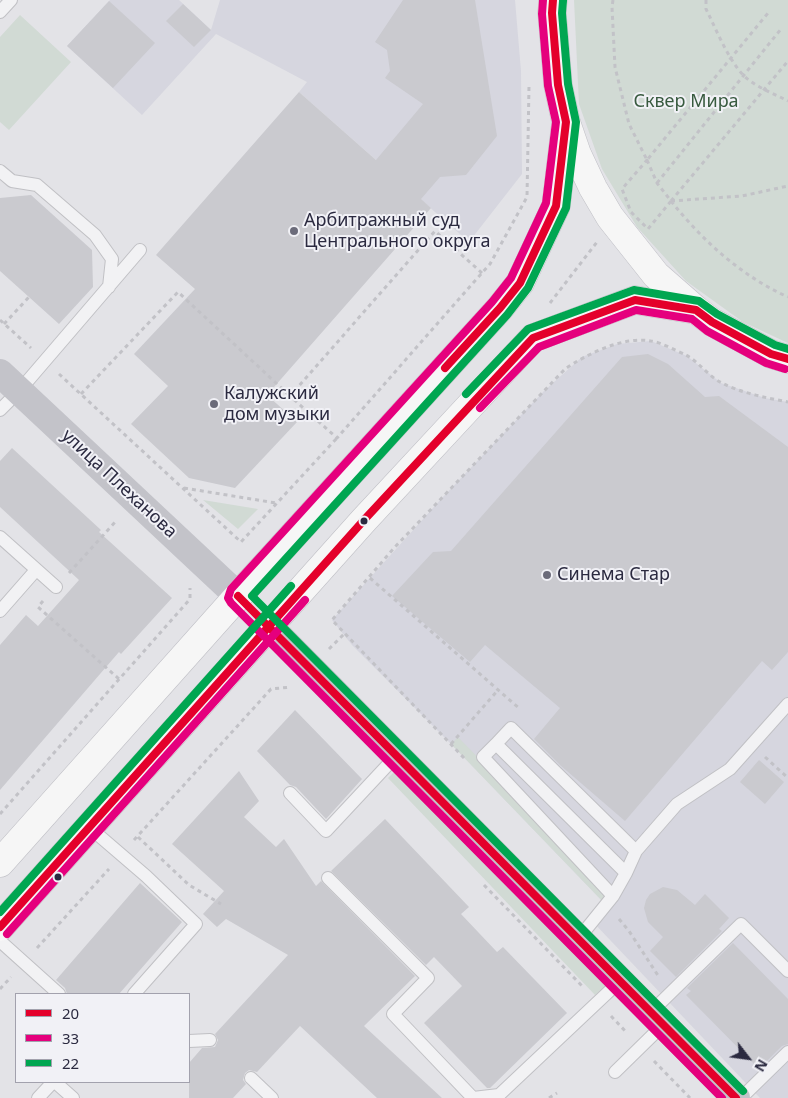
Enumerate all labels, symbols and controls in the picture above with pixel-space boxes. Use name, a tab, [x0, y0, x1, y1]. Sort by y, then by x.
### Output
park label: Сквер Мира	[633, 91, 739, 113]
place label: Арбитражный суд Центрального округа	[304, 210, 491, 252]
marker: Арбитражный суд Центрального округа	[288, 225, 300, 237]
place label: Калужский дом музыки	[224, 383, 330, 426]
marker: Калужский дом музыки	[208, 398, 220, 410]
street label: улица Плеханова	[57, 425, 181, 543]
unlabelled marker	[359, 516, 369, 526]
place label: Синема Стар	[557, 564, 670, 586]
marker: Синема Стар	[541, 569, 553, 581]
unlabelled marker	[53, 872, 63, 882]
legend	[15, 993, 190, 1083]
text: 20	[62, 1003, 79, 1023]
text: 33	[62, 1028, 79, 1048]
north arrow	[723, 1033, 773, 1083]
text: 22	[62, 1053, 79, 1073]
text: N	[750, 1056, 773, 1075]

